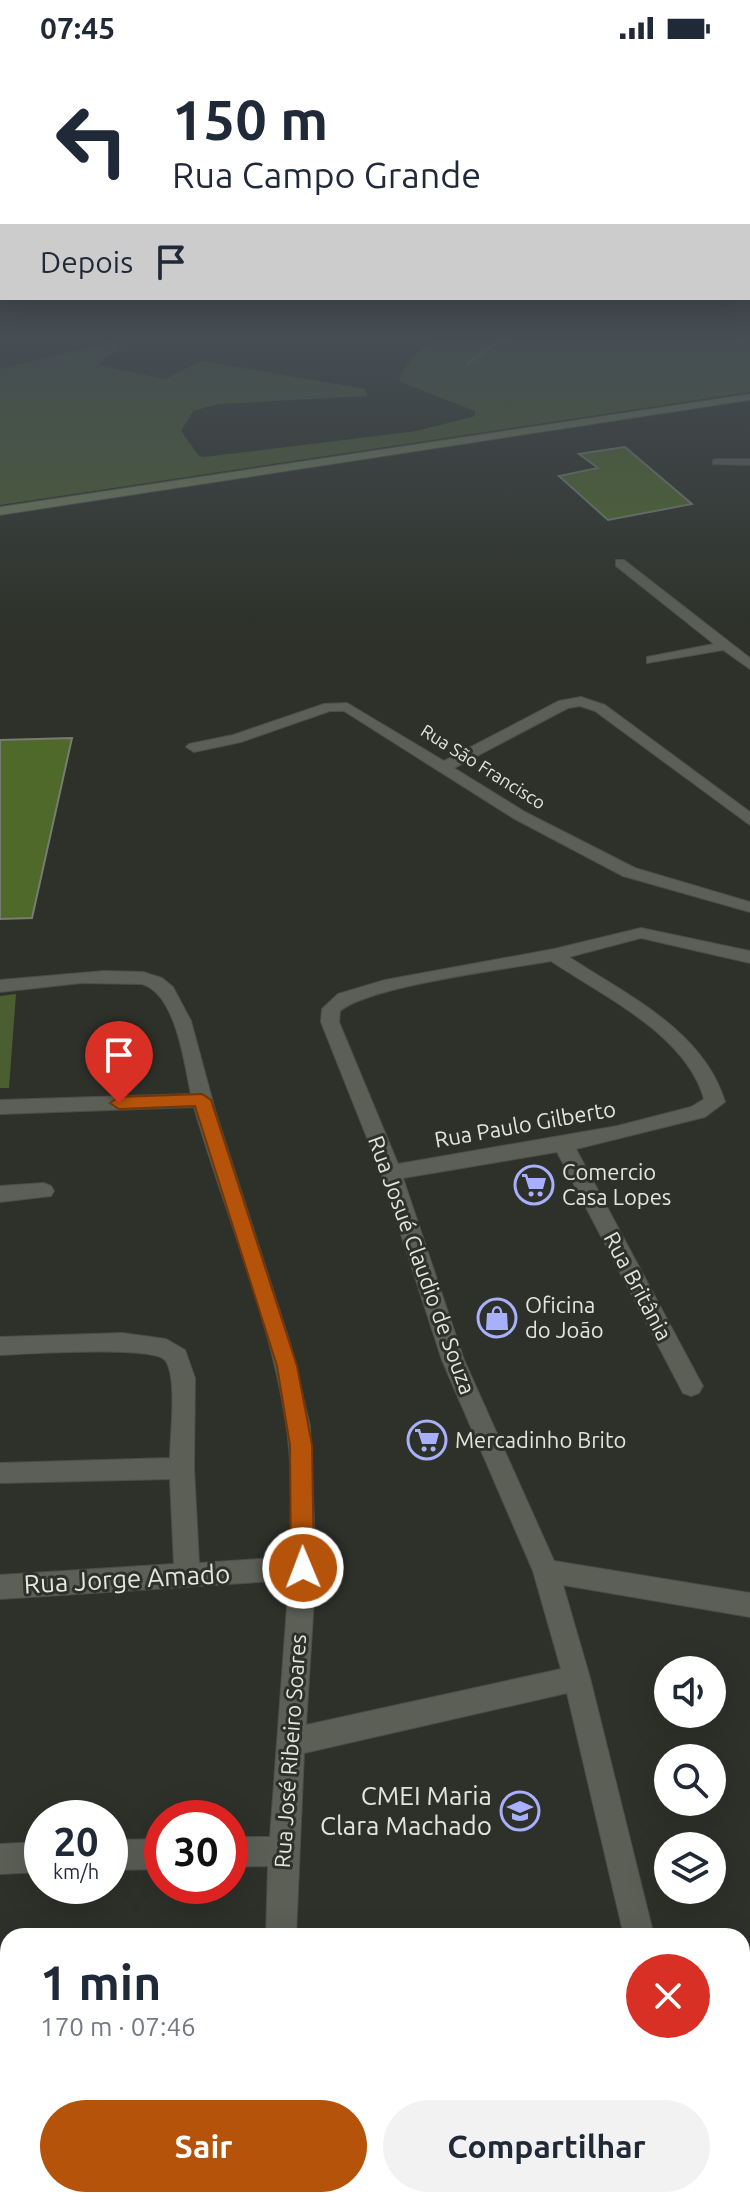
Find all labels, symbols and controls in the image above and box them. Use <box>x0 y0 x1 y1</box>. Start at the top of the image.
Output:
text: 07:45 <box>40 11 115 45</box>
icon: left <box>40 88 144 192</box>
text: 150 m <box>172 88 328 151</box>
text: Rua Campo Grande <box>172 154 481 195</box>
icon: arrive <box>149 240 193 284</box>
text: Depois <box>40 245 133 279</box>
street label: Rua São Francisco <box>418 720 550 813</box>
pin <box>85 1021 153 1103</box>
icon: arrive <box>97 1033 141 1077</box>
street label: Rua Paulo Gilberto <box>432 1095 618 1152</box>
street label: Rua Josué Claudio de Souza <box>364 1132 481 1398</box>
place label: Comercio Casa Lopes <box>562 1159 671 1209</box>
supermarket icon: Comercio Casa Lopes <box>513 1164 555 1206</box>
street label: Rua Britânia <box>599 1227 678 1344</box>
place label: Oficina do João <box>525 1292 604 1342</box>
shop icon: Oficina do João <box>476 1297 518 1339</box>
supermarket icon: Mercadinho Brito <box>406 1419 448 1461</box>
place label: Mercadinho Brito <box>455 1427 626 1452</box>
position arrow <box>261 1526 345 1610</box>
street label: Rua Jorge Amado <box>23 1559 231 1598</box>
street label: Rua José Ribeiro Soares <box>269 1633 310 1869</box>
map controls <box>654 1656 726 1904</box>
button: sound <box>654 1656 726 1728</box>
button: search <box>654 1744 726 1816</box>
place label: CMEI Maria Clara Machado <box>320 1781 492 1840</box>
school or university icon: CMEI Maria Clara Machado <box>499 1790 541 1832</box>
speed limit sign: 30 <box>144 1800 248 1904</box>
text: 20 <box>53 1819 99 1864</box>
button: layers <box>654 1832 726 1904</box>
text: km/h <box>53 1860 99 1883</box>
button: close <box>626 1954 710 2038</box>
text: 1 min <box>40 1955 161 2009</box>
text: 170 m · 07:46 <box>40 2012 196 2041</box>
button: Sair <box>40 2100 367 2192</box>
button: Compartilhar <box>383 2100 710 2192</box>

